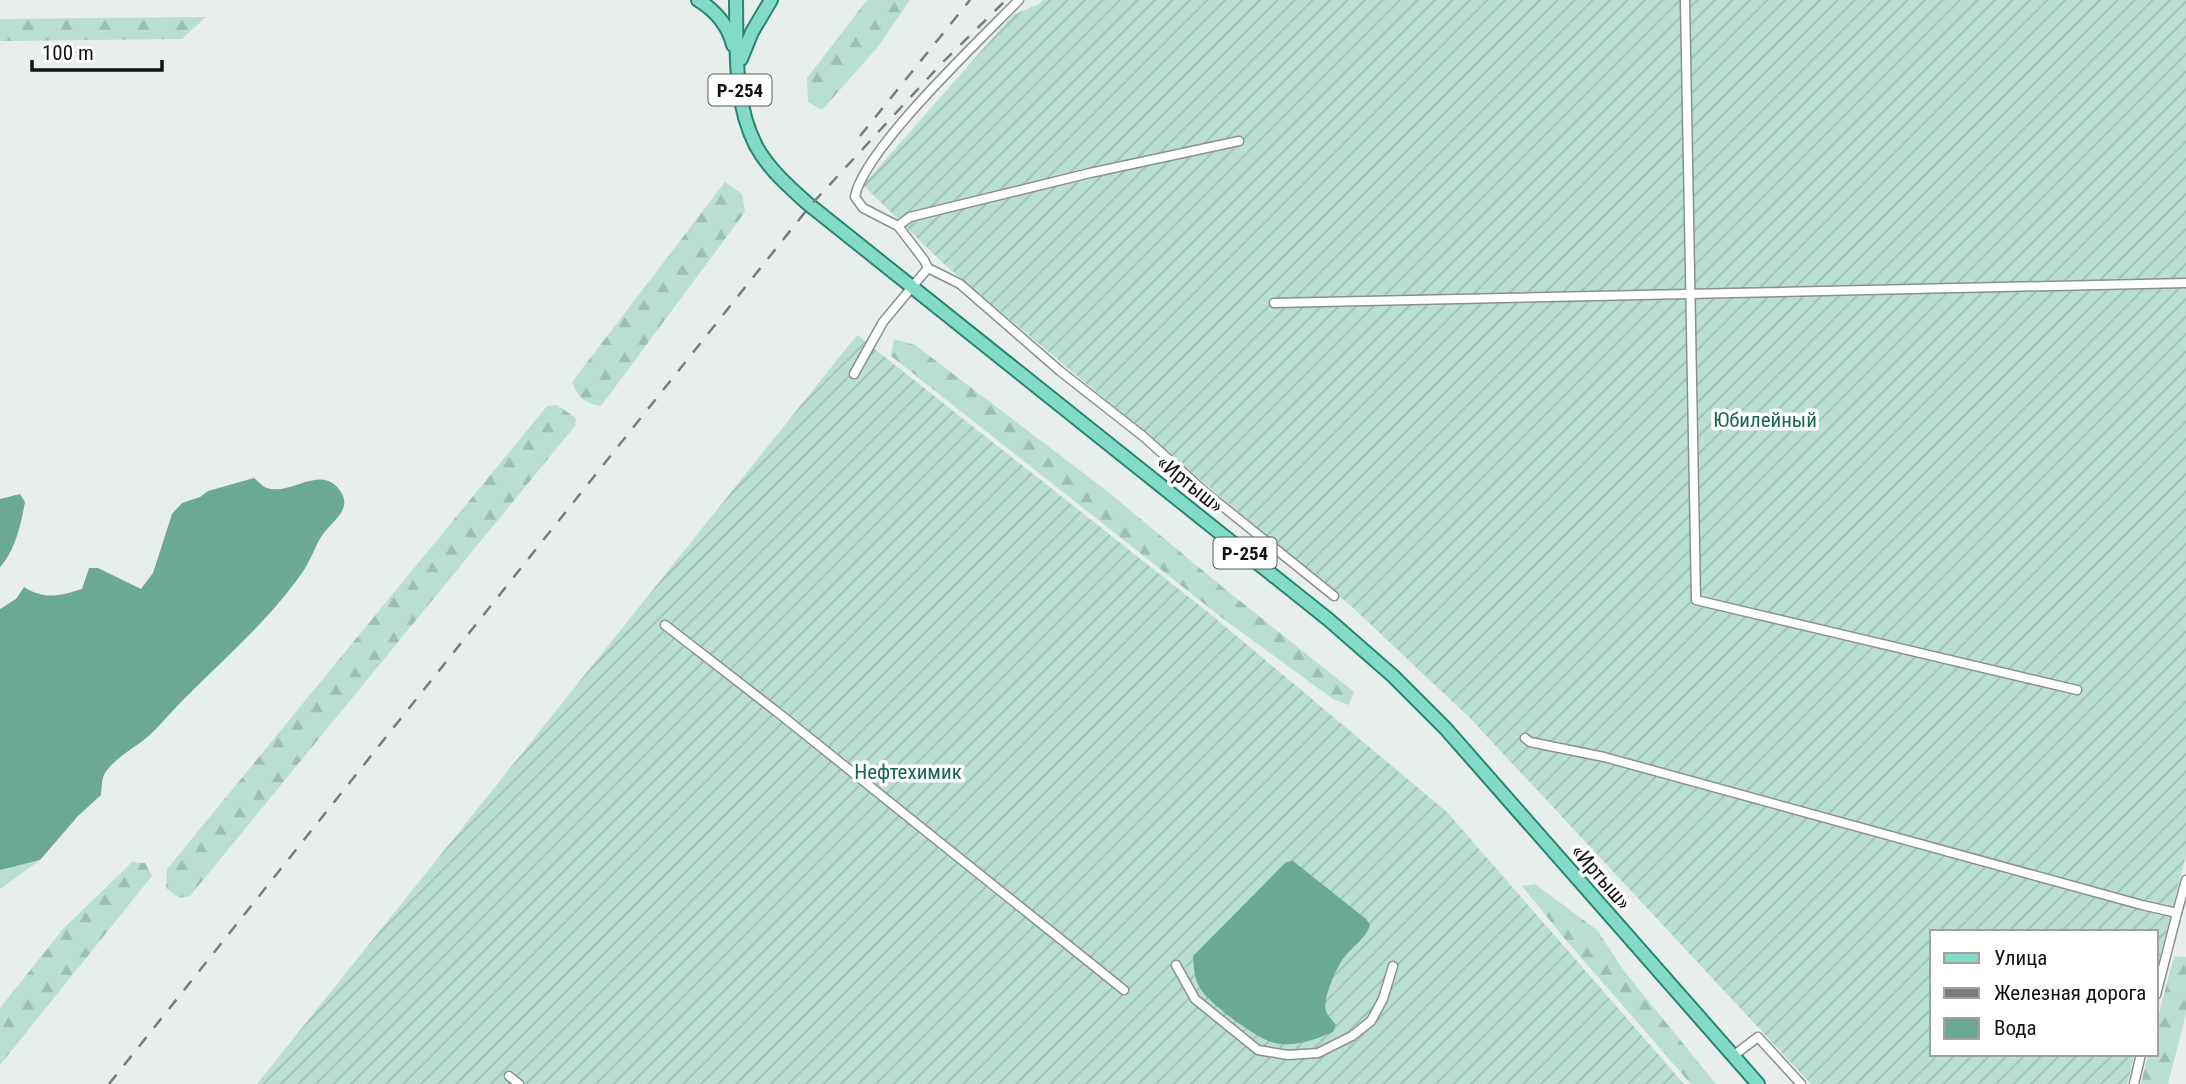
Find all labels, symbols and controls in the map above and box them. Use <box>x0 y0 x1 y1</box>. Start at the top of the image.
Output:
scale bar <box>32 28 161 72</box>
text: 100 m <box>42 41 94 65</box>
road number: Р-254 <box>708 74 772 106</box>
park label: Юбилейный <box>1713 408 1817 432</box>
street label: «Иртыш» <box>1152 450 1228 518</box>
road number: Р-254 <box>1214 538 1276 568</box>
park label: Нефтехимик <box>854 760 962 784</box>
street label: «Иртыш» <box>1566 840 1636 915</box>
legend <box>1930 930 2158 1056</box>
text: Улица <box>1994 946 2047 970</box>
text: Железная дорога <box>1994 981 2146 1005</box>
text: Вода <box>1994 1016 2037 1040</box>

